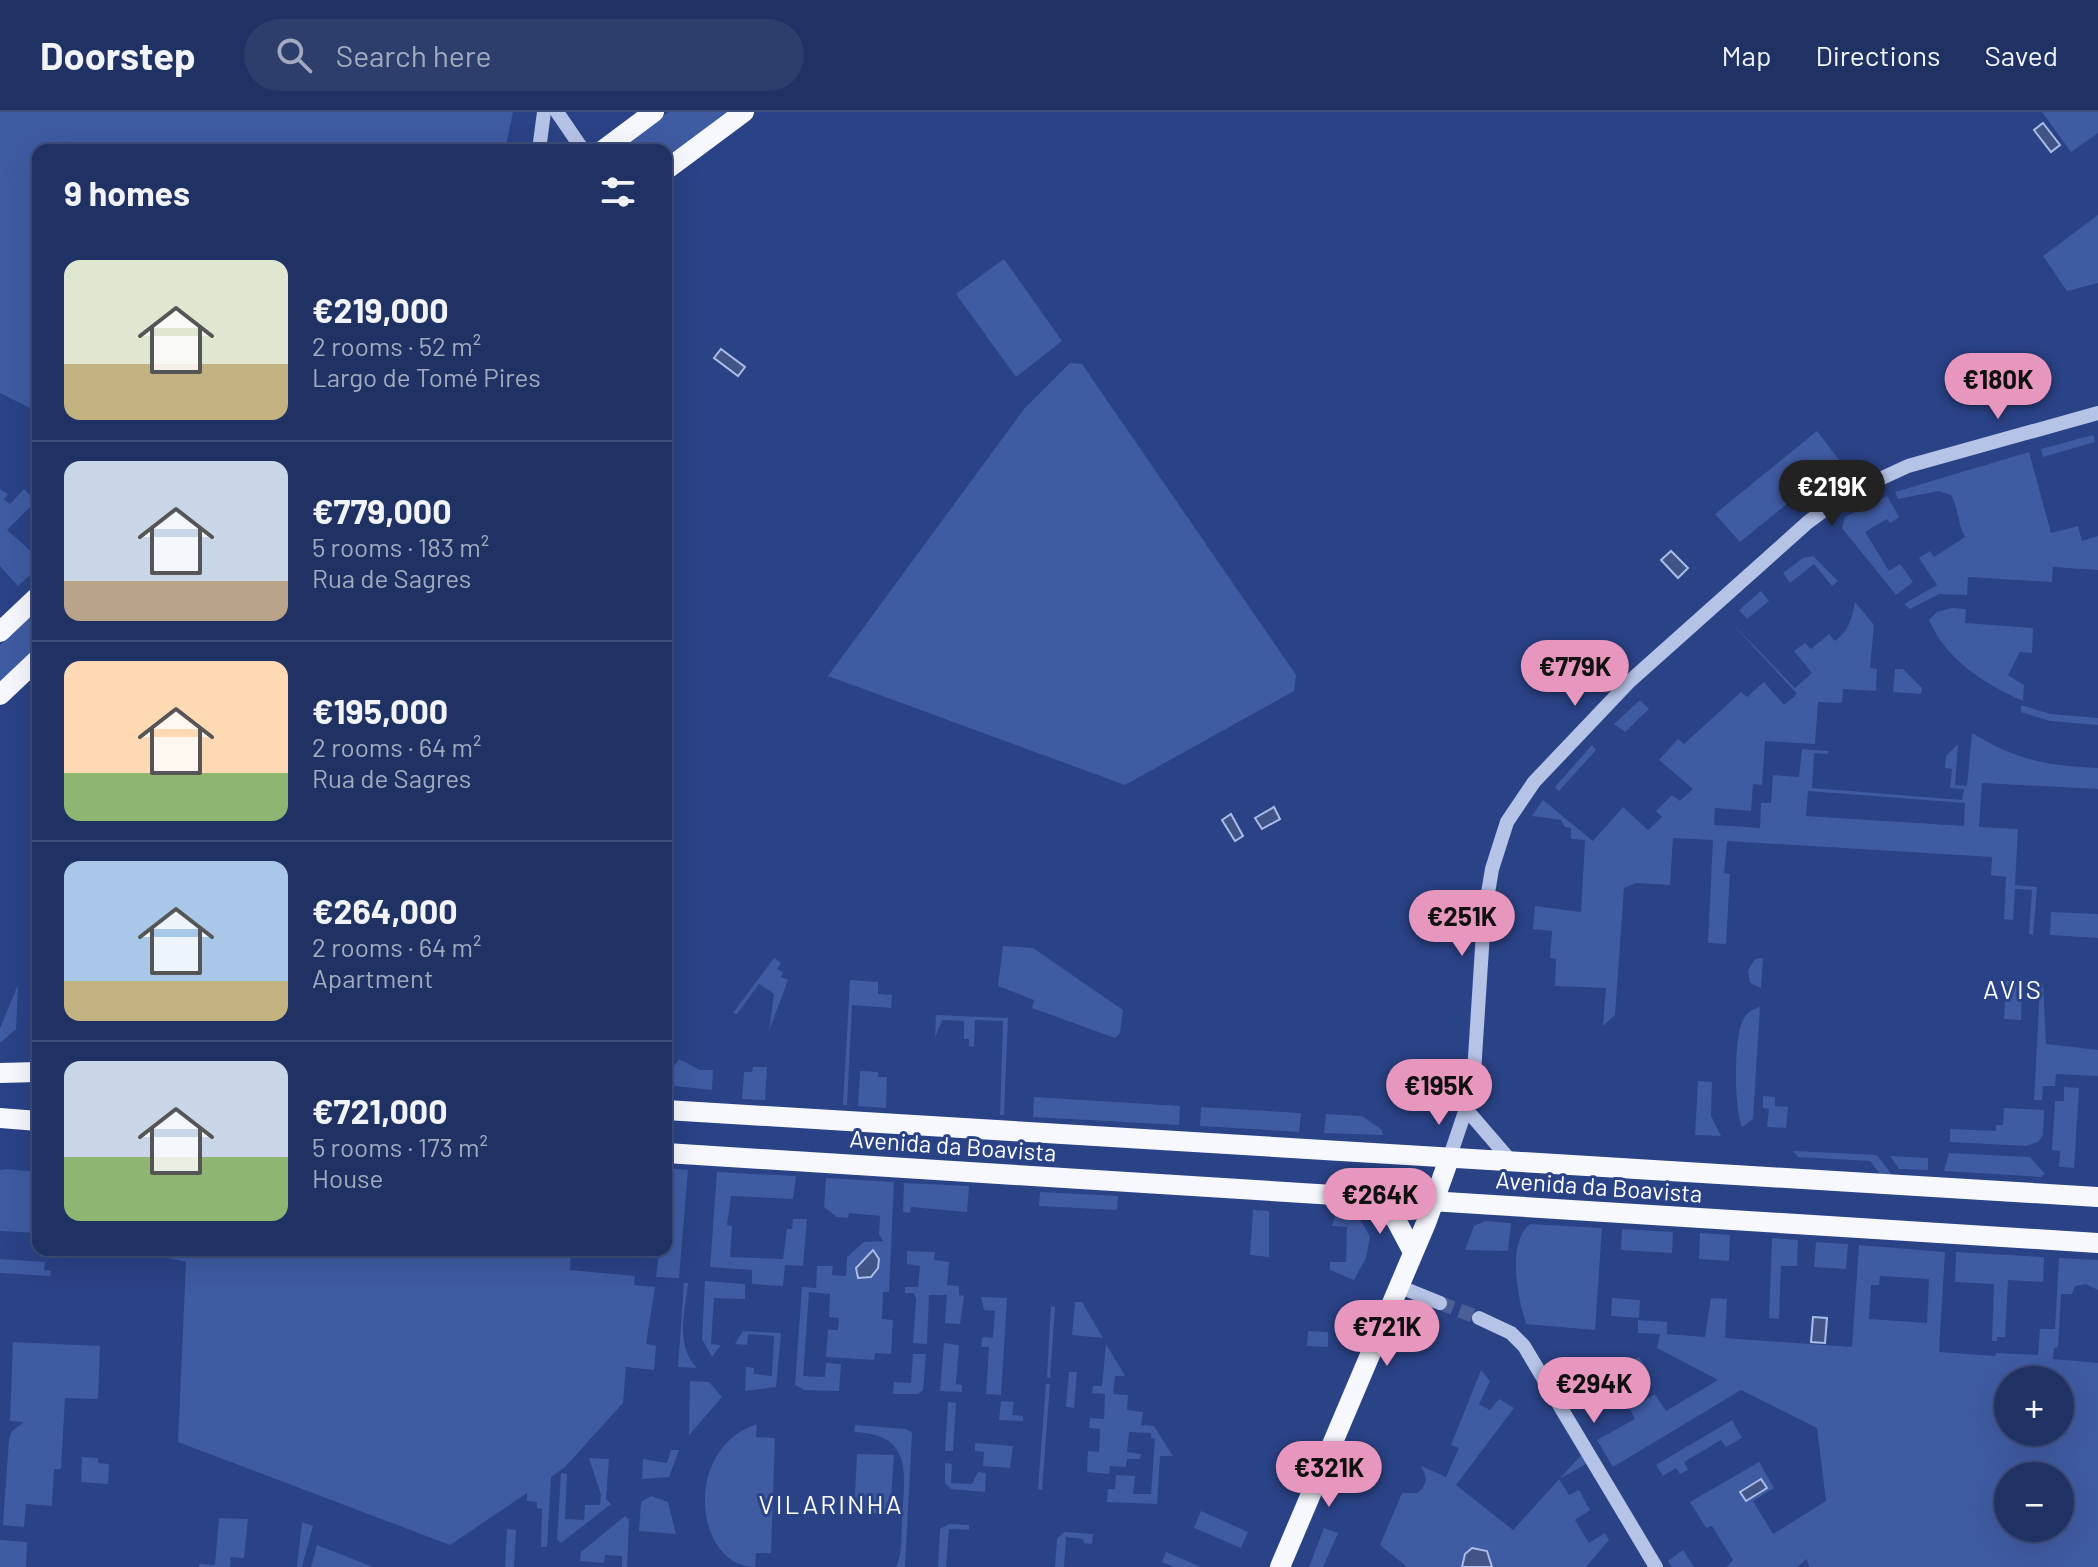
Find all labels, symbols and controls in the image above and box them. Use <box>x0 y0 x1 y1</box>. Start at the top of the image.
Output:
search box <box>244 19 804 91</box>
text: Doorstep <box>40 32 196 78</box>
icon: search <box>272 33 316 77</box>
text: Search here <box>336 37 492 73</box>
text: Map <box>1722 38 1771 72</box>
text: Directions <box>1815 38 1941 72</box>
text: Saved <box>1985 38 2058 72</box>
icon: filters <box>596 170 640 214</box>
text: 9 homes <box>64 172 190 213</box>
text: €219,000 <box>312 289 449 330</box>
icon: home <box>128 292 224 388</box>
text: 2 rooms · 52 m² <box>312 330 481 361</box>
pin: €180K <box>1942 353 2054 421</box>
text: Largo de Tomé Pires <box>312 361 541 392</box>
text: €180K <box>1963 363 2033 394</box>
pin: €219K <box>1776 460 1888 528</box>
text: €219K <box>1797 470 1867 501</box>
text: €779,000 <box>312 490 452 531</box>
icon: home <box>128 493 224 589</box>
text: 5 rooms · 183 m² <box>312 531 489 562</box>
text: Rua de Sagres <box>312 562 471 593</box>
pin: €779K <box>1519 640 1631 708</box>
text: €779K <box>1539 650 1611 681</box>
text: €195,000 <box>312 690 448 731</box>
icon: home <box>128 693 224 789</box>
text: 2 rooms · 64 m² <box>312 731 482 762</box>
text: Rua de Sagres <box>312 762 471 793</box>
text: €264,000 <box>312 890 458 931</box>
pin: €251K <box>1406 890 1518 958</box>
icon: home <box>128 893 224 989</box>
text: €251K <box>1427 900 1497 931</box>
text: 2 rooms · 64 m² <box>312 931 482 962</box>
text: Apartment <box>312 962 433 993</box>
district label: AVIS <box>1983 973 2043 1004</box>
pin: €195K <box>1383 1059 1495 1127</box>
text: €195K <box>1404 1069 1474 1100</box>
text: €721,000 <box>312 1090 448 1131</box>
icon: home <box>128 1093 224 1189</box>
street label: Avenida da Boavista <box>849 1123 1057 1167</box>
text: 5 rooms · 173 m² <box>312 1131 488 1162</box>
text: House <box>312 1162 383 1193</box>
street label: Avenida da Boavista <box>1495 1164 1703 1208</box>
pin: €264K <box>1324 1168 1436 1236</box>
text: €264K <box>1341 1178 1419 1209</box>
pin: €721K <box>1331 1300 1443 1368</box>
text: €721K <box>1352 1310 1422 1341</box>
pin: €294K <box>1538 1357 1650 1425</box>
map controls <box>1994 1366 2074 1542</box>
button: + <box>1994 1366 2074 1446</box>
text: €294K <box>1556 1367 1632 1398</box>
pin: €321K <box>1273 1441 1385 1509</box>
text: €321K <box>1294 1451 1364 1482</box>
button: − <box>1994 1462 2074 1542</box>
district label: VILARINHA <box>759 1488 903 1519</box>

